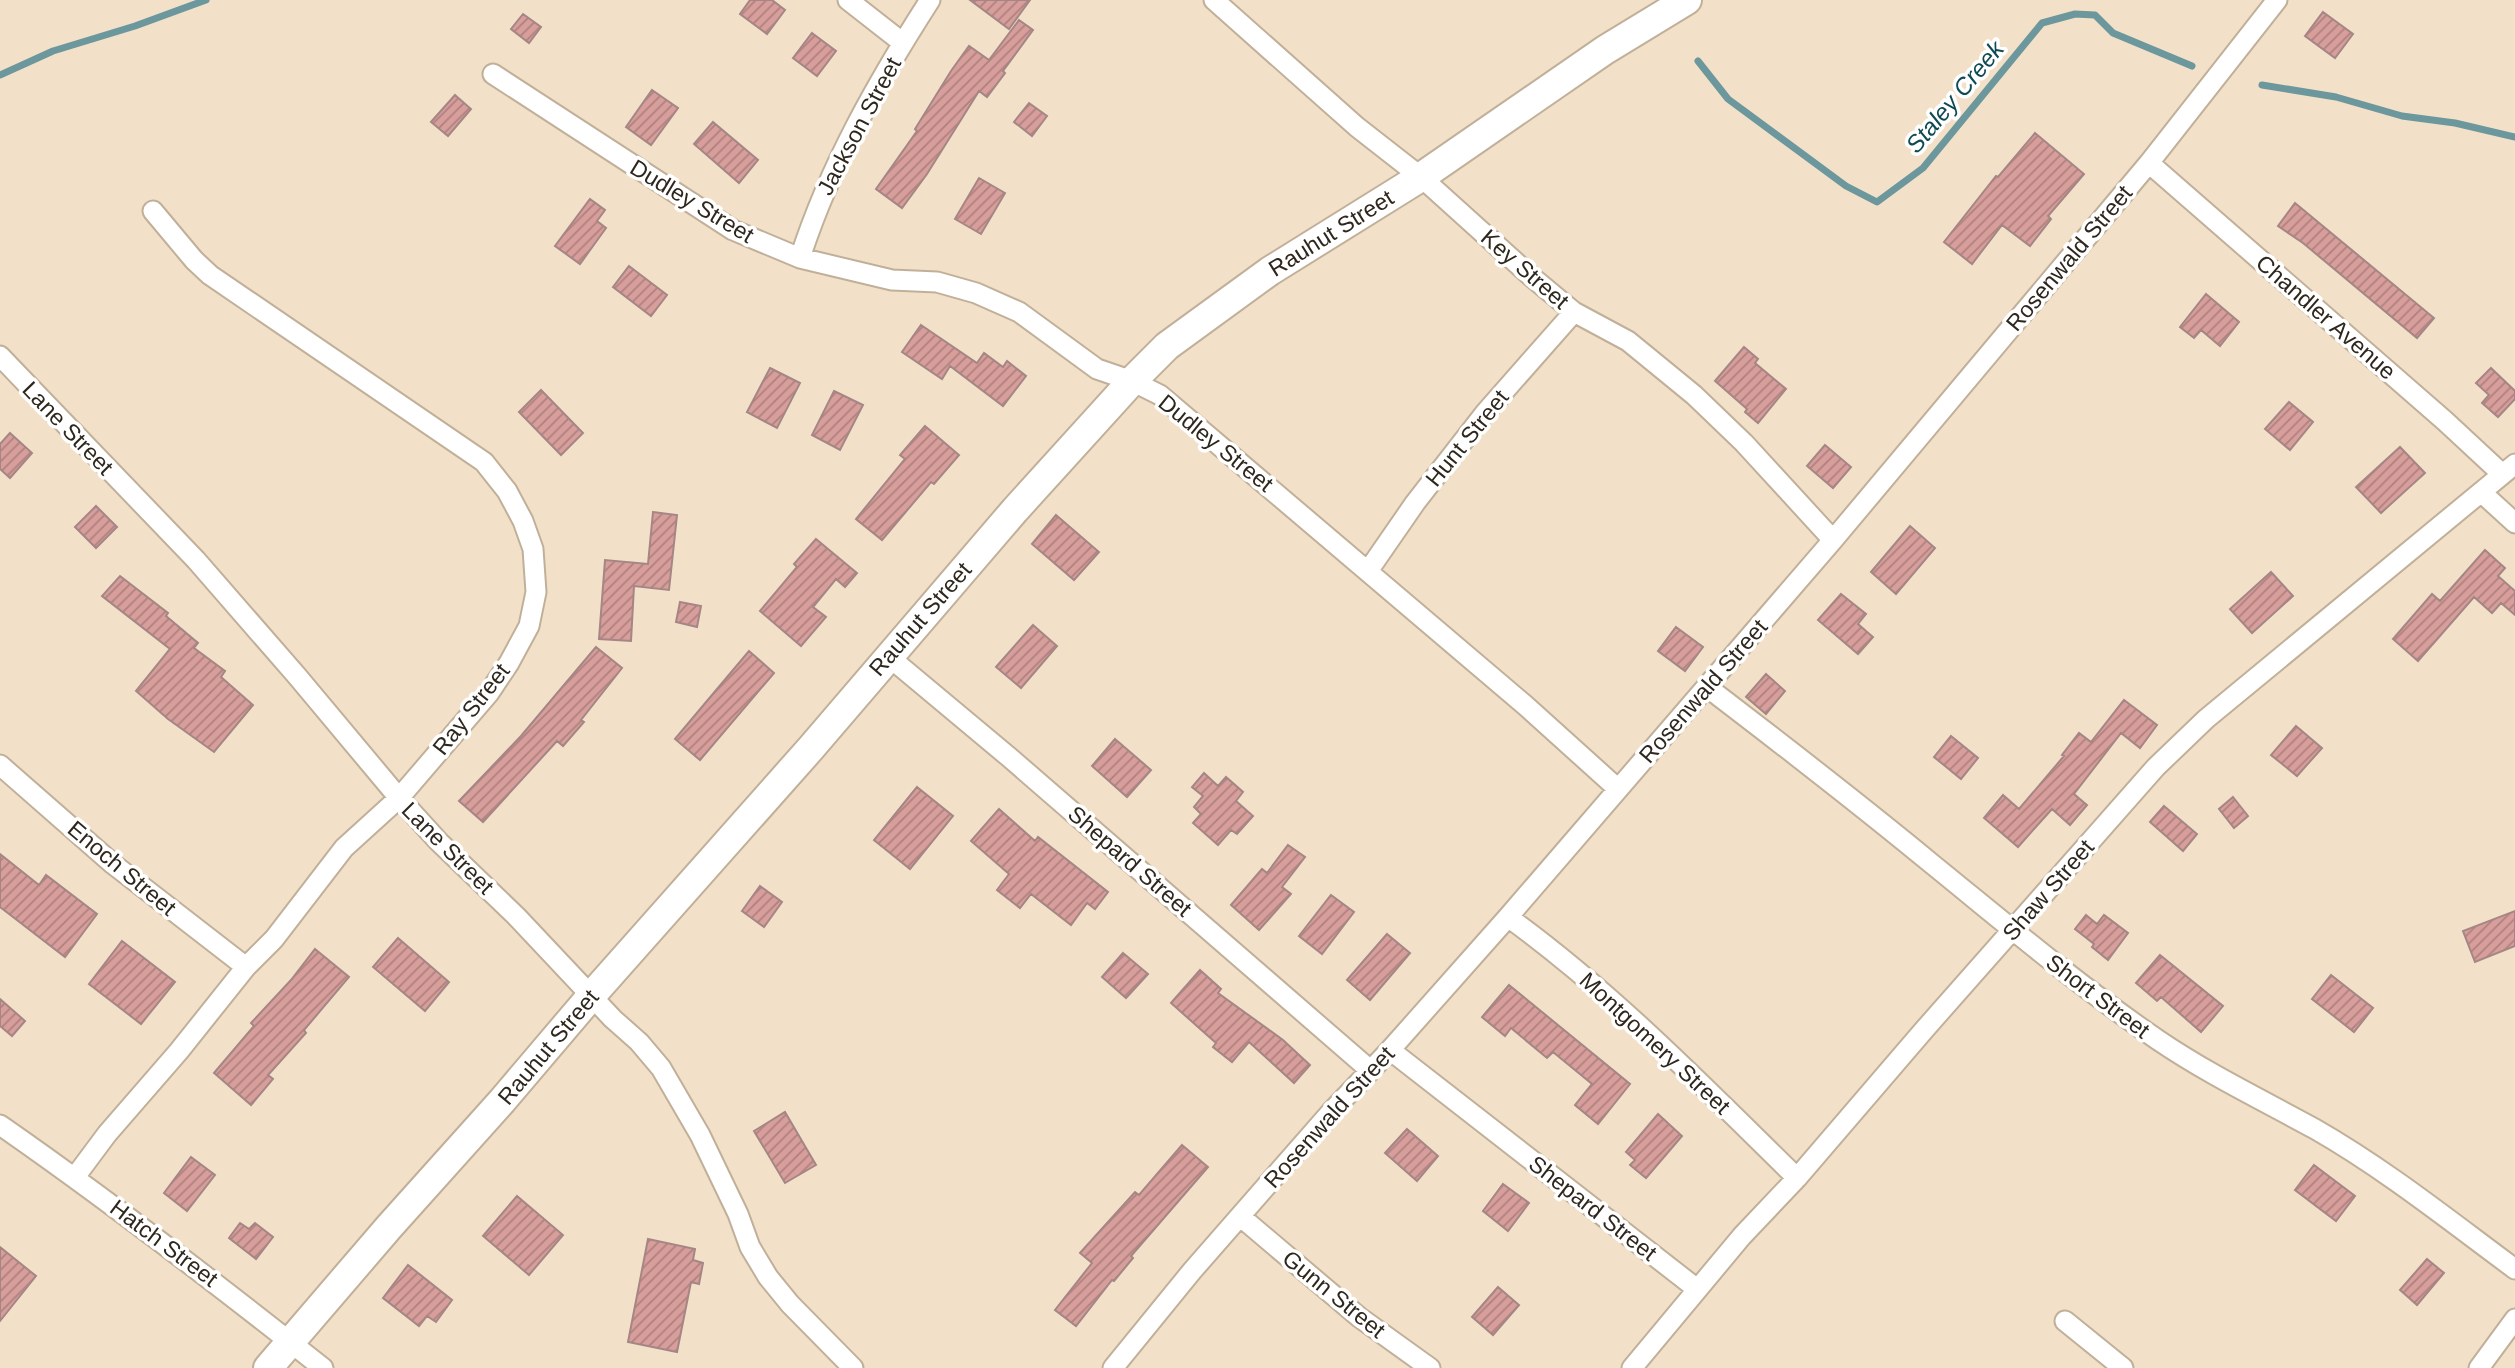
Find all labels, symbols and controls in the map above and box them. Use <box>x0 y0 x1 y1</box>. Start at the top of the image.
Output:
water label: Staley Creek <box>1900 34 2010 158</box>
street label: Jackson Street <box>812 52 906 199</box>
street label: Dudley Street <box>626 154 759 248</box>
street label: Rosenwald Street <box>2001 180 2138 336</box>
street label: Rauhut Street <box>1264 184 1399 282</box>
street label: Key Street <box>1476 224 1575 314</box>
street label: Chandler Avenue <box>2251 249 2401 385</box>
street label: Lane Street <box>17 376 119 480</box>
street label: Hunt Street <box>1420 384 1514 491</box>
street label: Dudley Street <box>1154 389 1279 497</box>
street label: Rauhut Street <box>864 556 977 681</box>
street label: Rosenwald Street <box>1634 614 1773 768</box>
street label: Ray Street <box>427 658 515 760</box>
street label: Lane Street <box>397 797 500 900</box>
street label: Shepard Street <box>1063 800 1197 922</box>
street label: Enoch Street <box>63 815 182 921</box>
street label: Shaw Street <box>1997 834 2099 946</box>
street label: Short Street <box>2041 949 2155 1044</box>
street label: Montgomery Street <box>1575 967 1736 1120</box>
street label: Rauhut Street <box>492 984 604 1110</box>
street label: Rosenwald Street <box>1259 1040 1400 1193</box>
street label: Shepard Street <box>1524 1150 1662 1266</box>
street label: Hatch Street <box>105 1194 223 1292</box>
street label: Gunn Street <box>1278 1245 1391 1344</box>

